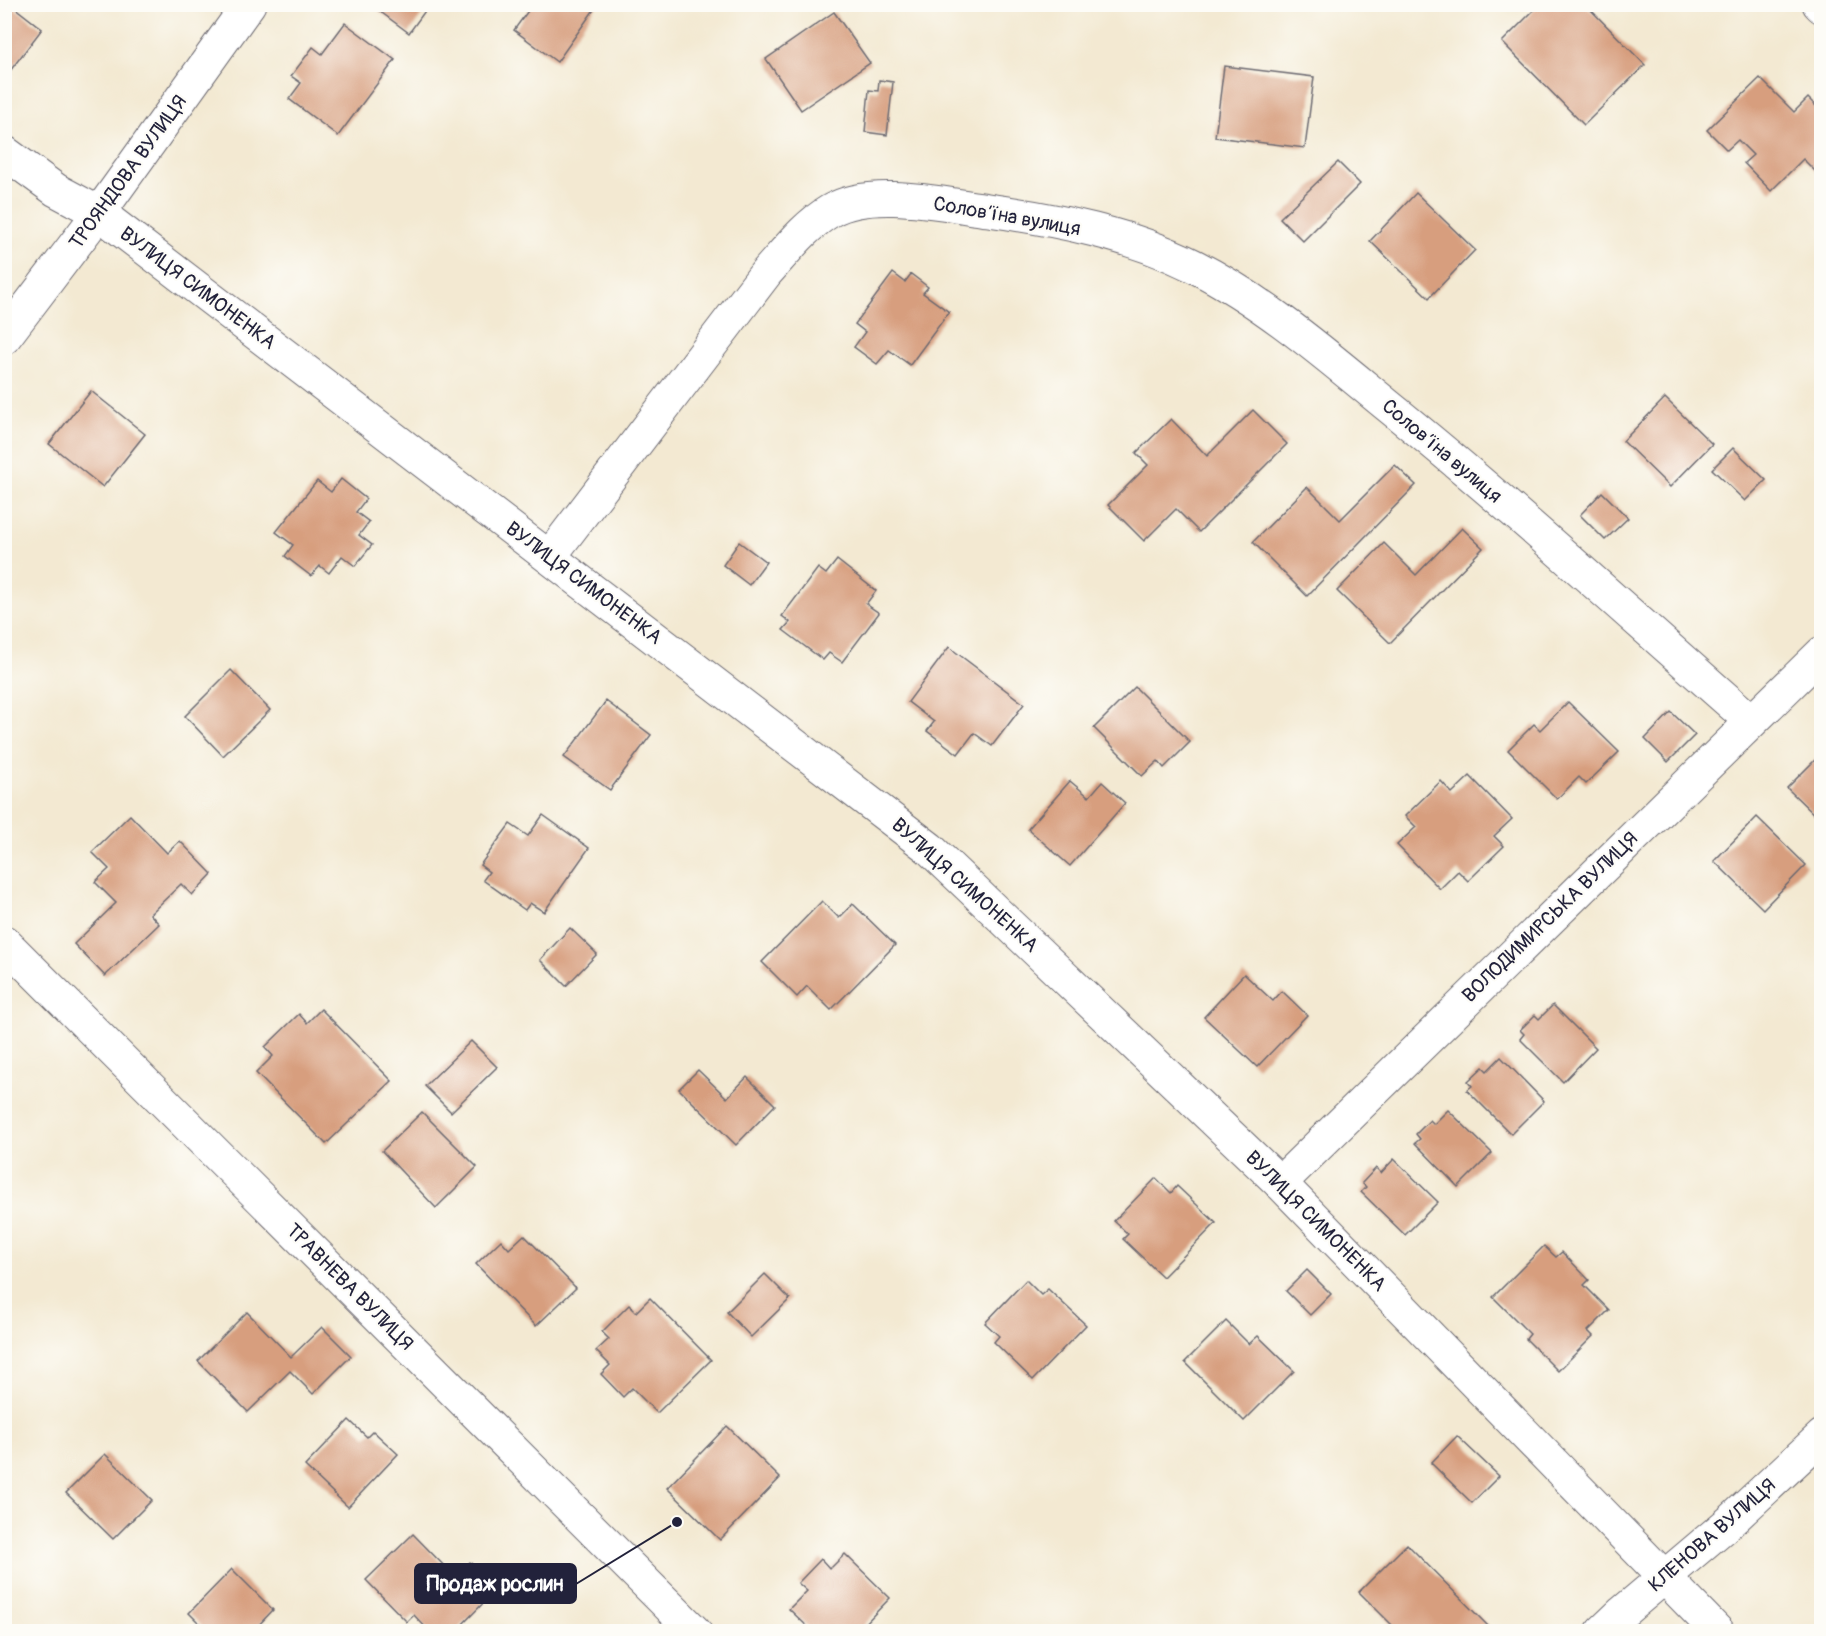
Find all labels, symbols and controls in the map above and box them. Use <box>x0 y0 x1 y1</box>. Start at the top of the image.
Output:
street label: ТРОЯНДОВА ВУЛИЦЯ <box>64 90 192 254</box>
street label: Соловʼїна вулиця <box>931 191 1083 241</box>
street label: ВУЛИЦЯ СИМОНЕНКА <box>115 221 281 355</box>
street label: Соловʼїна вулиця <box>1377 394 1507 508</box>
street label: ВУЛИЦЯ СИМОНЕНКА <box>501 516 667 650</box>
street label: ВУЛИЦЯ СИМОНЕНКА <box>886 812 1044 958</box>
street label: ВОЛОДИМИРСЬКА ВУЛИЦЯ <box>1457 826 1643 1008</box>
street label: ВУЛИЦЯ СИМОНЕНКА <box>1240 1145 1392 1297</box>
street label: ТРАВНЕВА ВУЛИЦЯ <box>281 1218 419 1356</box>
street label: КЛЕНОВА ВУЛИЦЯ <box>1643 1473 1781 1597</box>
callout: Продаж рослин <box>415 1564 576 1603</box>
text: Продаж рослин <box>427 1571 563 1598</box>

